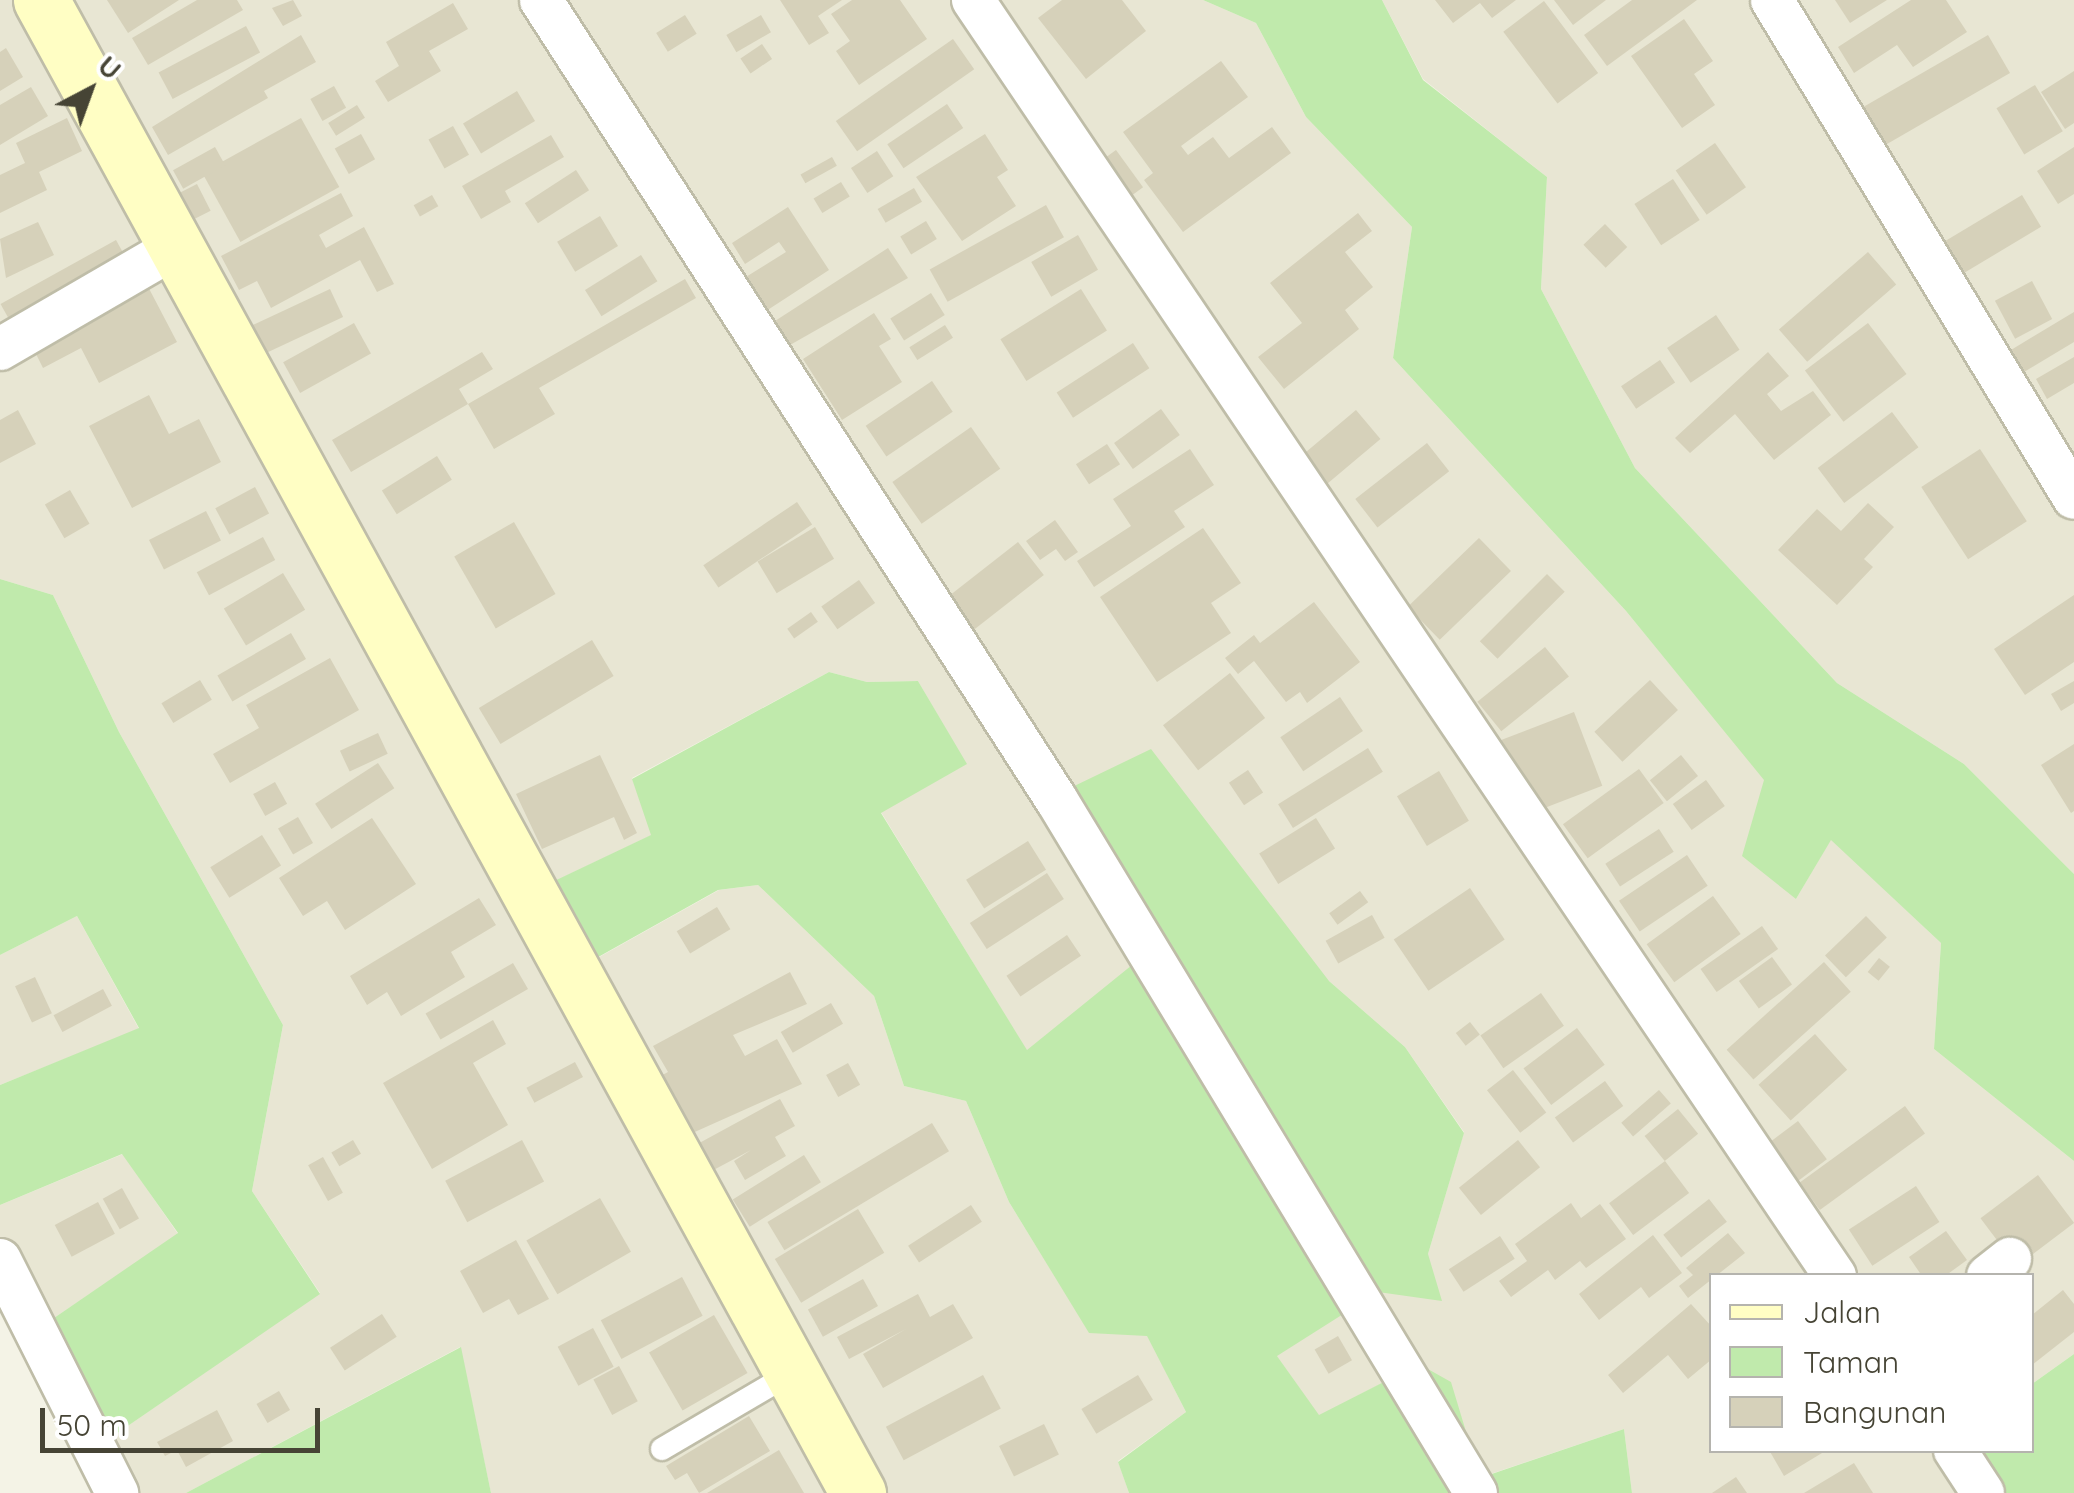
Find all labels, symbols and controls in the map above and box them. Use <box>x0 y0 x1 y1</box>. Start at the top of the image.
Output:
north arrow <box>40 40 140 140</box>
text: U <box>91 47 129 87</box>
legend <box>1709 1273 2034 1453</box>
text: Jalan <box>1803 1293 1881 1331</box>
text: Taman <box>1803 1343 1899 1381</box>
scale bar <box>45 1388 325 1450</box>
text: Bangunan <box>1803 1393 1946 1431</box>
text: 50 m <box>57 1406 127 1444</box>

